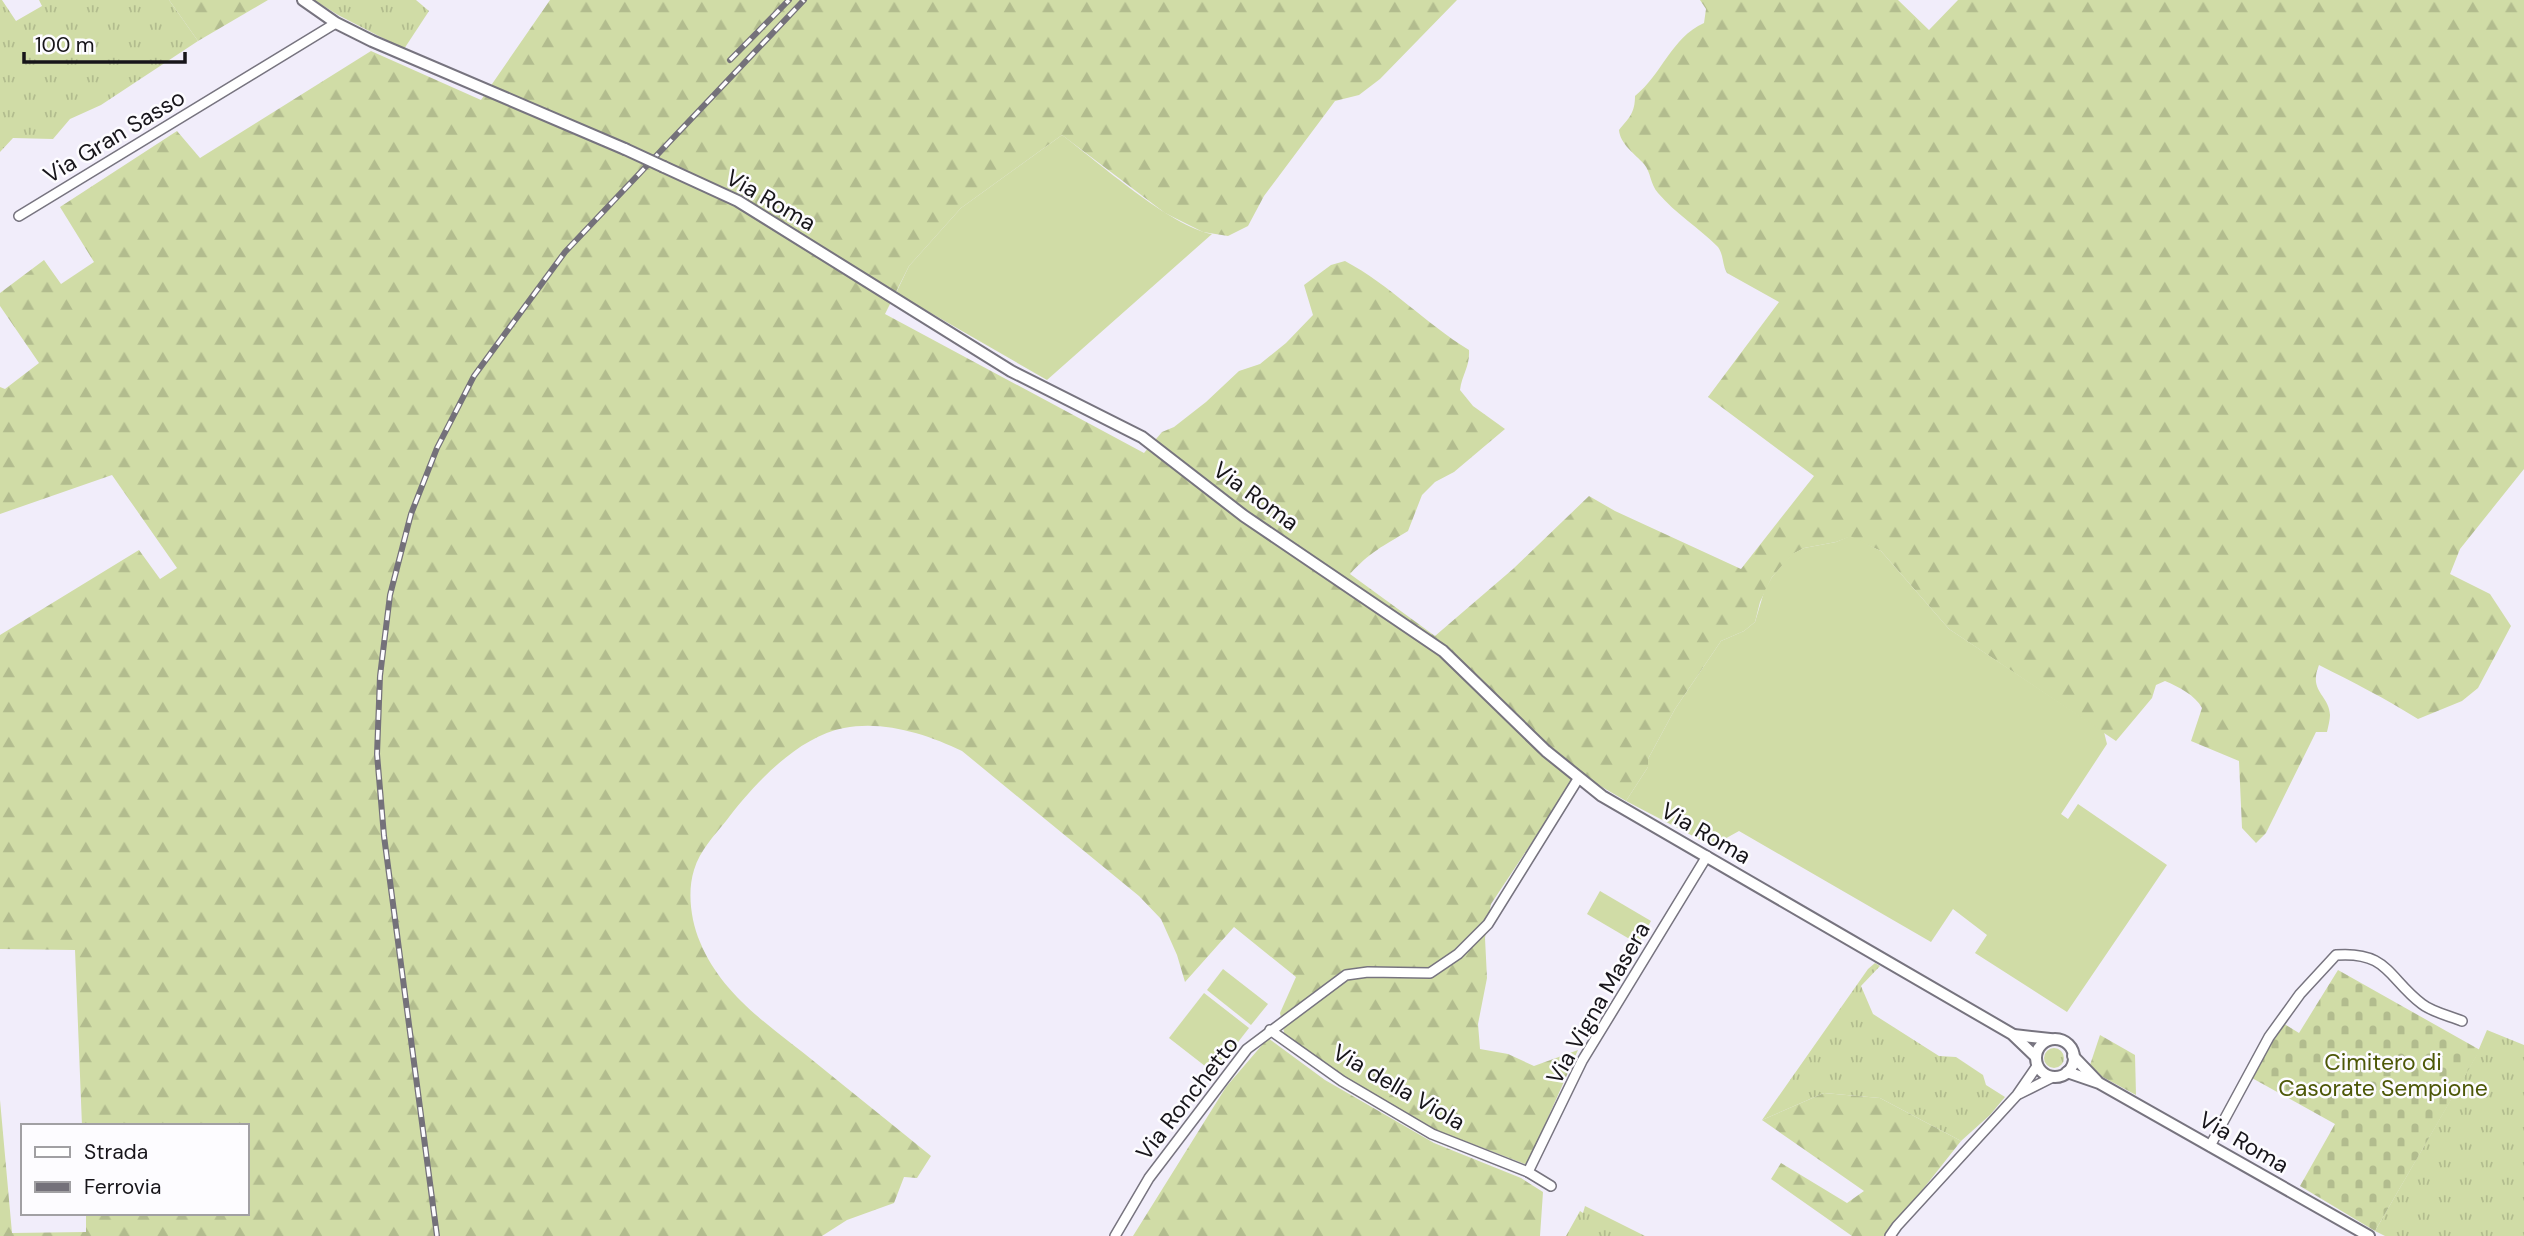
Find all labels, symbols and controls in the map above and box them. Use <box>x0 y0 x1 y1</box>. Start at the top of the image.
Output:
scale bar <box>24 21 186 65</box>
text: 100 m <box>35 31 95 59</box>
street label: Via Gran Sasso <box>38 82 190 190</box>
street label: Via Roma <box>721 162 821 238</box>
street label: Via Roma <box>1207 455 1305 537</box>
street label: Via Roma <box>1656 795 1756 871</box>
street label: Via Vigna Masera <box>1539 916 1657 1090</box>
street label: Via Ronchetto <box>1129 1030 1245 1166</box>
street label: Via della Viola <box>1327 1037 1471 1137</box>
park label: Cimitero di Casorate Sempione <box>2278 1047 2488 1103</box>
street label: Via Roma <box>2194 1104 2294 1180</box>
legend <box>21 1124 248 1215</box>
text: Strada <box>84 1138 148 1166</box>
text: Ferrovia <box>84 1173 161 1201</box>

